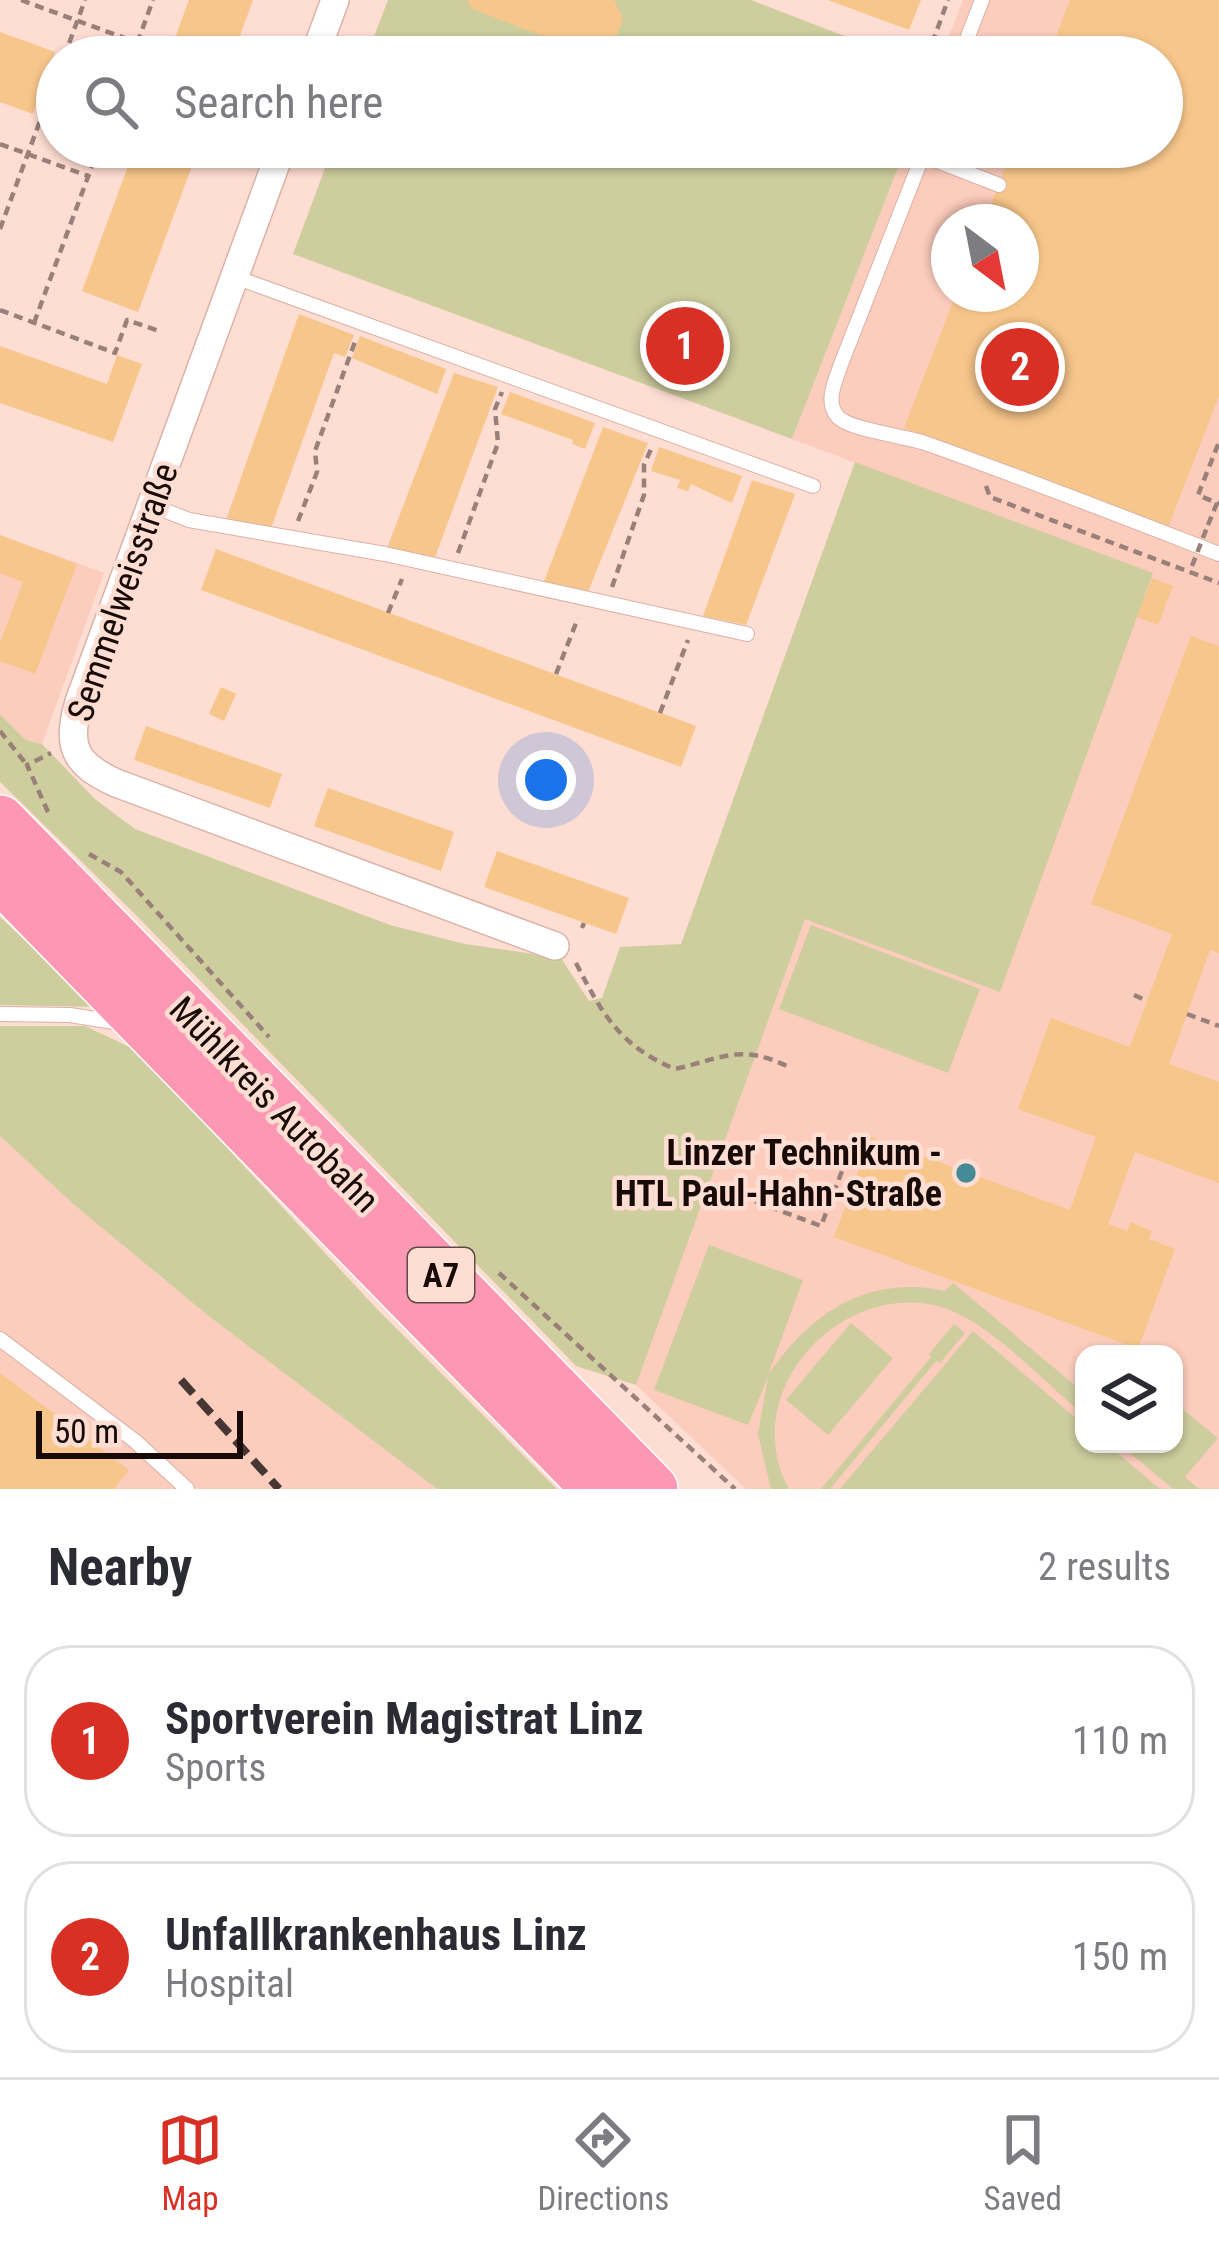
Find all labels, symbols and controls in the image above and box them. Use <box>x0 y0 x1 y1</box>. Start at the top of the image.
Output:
search box <box>36 36 1183 168</box>
icon: search <box>78 69 144 135</box>
text: Search here <box>174 76 383 129</box>
north arrow <box>931 204 1039 312</box>
pin: 1 <box>646 301 724 391</box>
pin: 2 <box>981 322 1059 412</box>
street label: Semmelweisstraße <box>59 458 187 727</box>
your location <box>516 750 576 810</box>
street label: Mühlkreis Autobahn <box>161 988 388 1221</box>
place label: Linzer Technikum - HTL Paul-Hahn-Straße <box>615 1132 942 1215</box>
marker: Linzer Technikum - HTL Paul-Hahn-Straße <box>953 1160 979 1186</box>
road number: A7 <box>408 1248 474 1302</box>
map controls <box>1075 1345 1183 1453</box>
button: layers <box>1075 1345 1183 1453</box>
scale bar <box>36 1405 243 1458</box>
text: 50 m <box>54 1412 119 1451</box>
text: Nearby <box>48 1538 192 1597</box>
text: 2 results <box>1038 1544 1171 1590</box>
text: Sportverein Magistrat Linz <box>165 1692 644 1745</box>
text: 1 <box>80 1718 100 1764</box>
text: 110 m <box>1072 1718 1168 1764</box>
text: Sports <box>165 1745 266 1791</box>
text: Unfallkrankenhaus Linz <box>165 1908 587 1961</box>
text: 2 <box>80 1934 100 1980</box>
text: 150 m <box>1072 1934 1168 1980</box>
text: Hospital <box>165 1961 294 2007</box>
tab: Map <box>157 2107 223 2218</box>
tab: Directions <box>537 2107 669 2218</box>
tab: Saved <box>983 2107 1062 2218</box>

